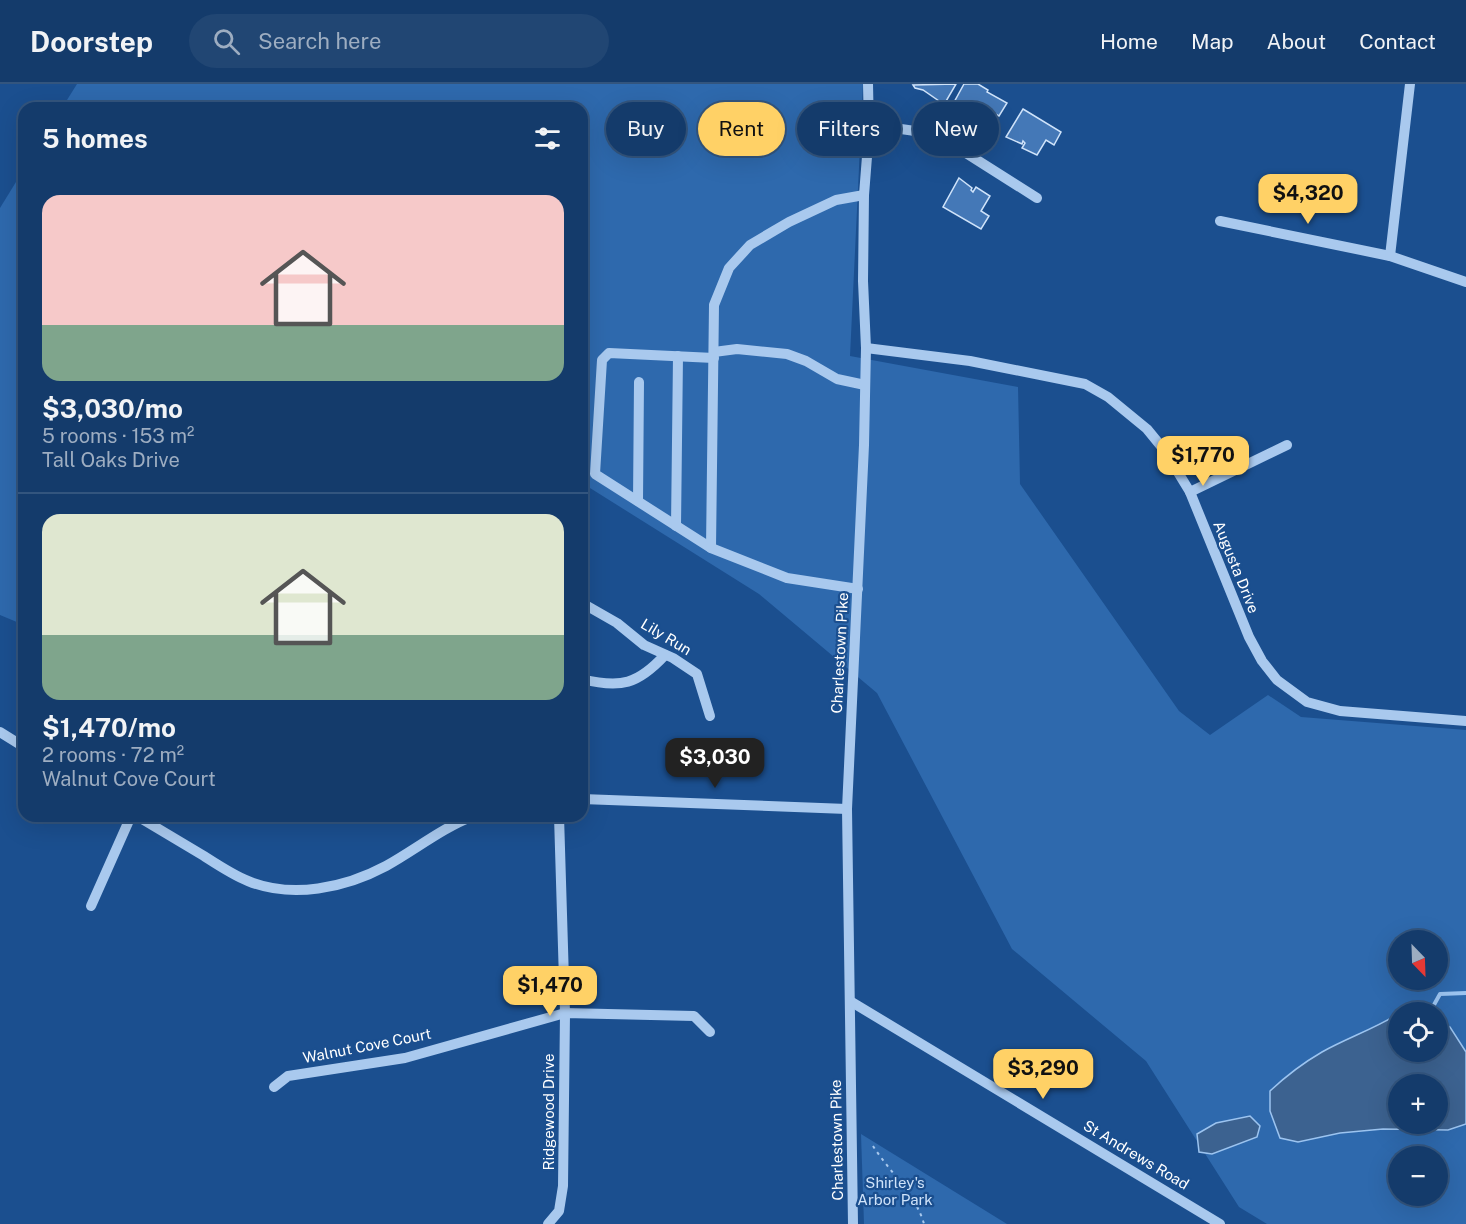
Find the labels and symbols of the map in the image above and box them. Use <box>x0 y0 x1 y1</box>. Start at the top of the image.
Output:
pin: $4,320 <box>1259 174 1357 225</box>
pin: $1,770 <box>1154 436 1252 487</box>
street label: Augusta Drive <box>1210 518 1263 615</box>
street label: Charlestown Pike <box>828 592 851 714</box>
street label: Lily Run <box>638 615 695 658</box>
pin: $3,030 <box>666 738 764 789</box>
north arrow <box>1388 930 1448 990</box>
pin: $1,470 <box>501 966 599 1017</box>
street label: Walnut Cove Court <box>301 1025 433 1066</box>
pin: $3,290 <box>994 1049 1092 1100</box>
street label: Ridgewood Drive <box>540 1053 557 1171</box>
street label: Charlestown Pike <box>827 1079 846 1201</box>
street label: St Andrews Road <box>1080 1116 1192 1193</box>
park label: Shirley's Arbor Park <box>857 1174 933 1208</box>

